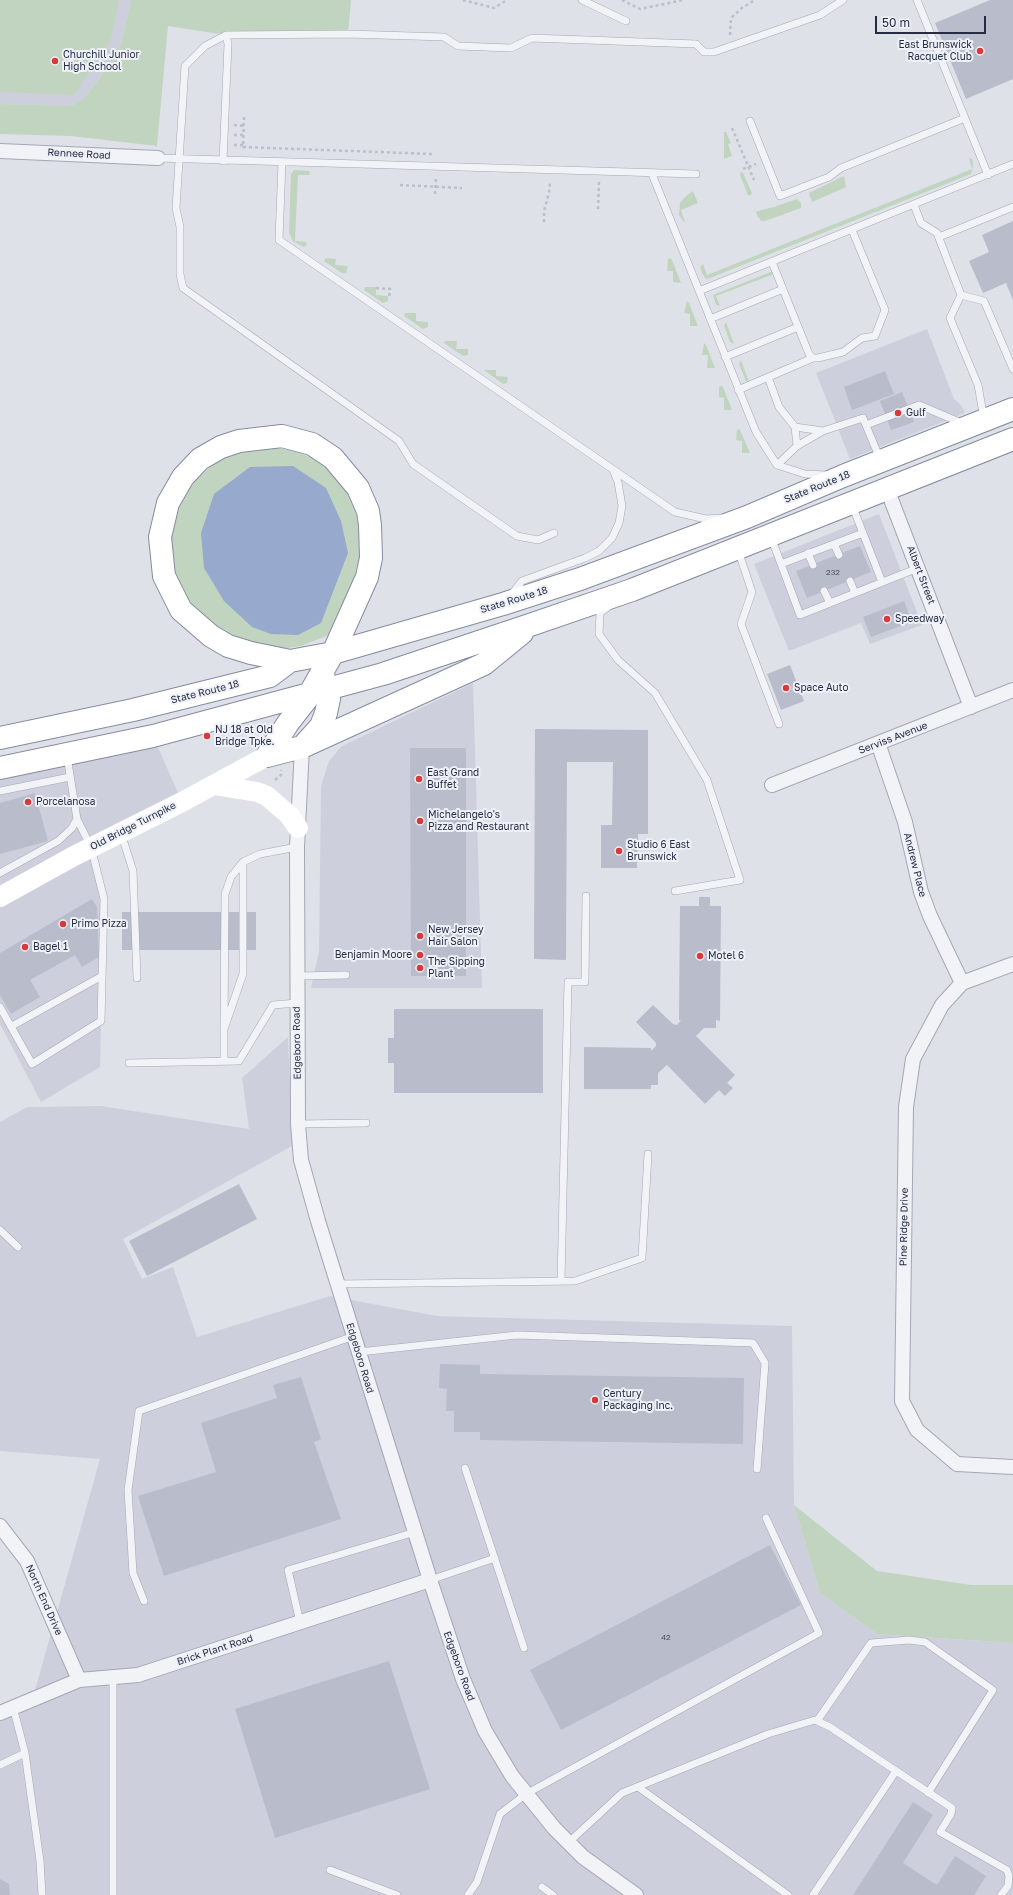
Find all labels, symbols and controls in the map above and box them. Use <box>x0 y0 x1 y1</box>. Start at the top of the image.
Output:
scale bar <box>877 8 988 34</box>
text: 50 m <box>882 15 910 30</box>
place label: East Brunswick Racquet Club <box>899 39 972 62</box>
marker: East Brunswick Racquet Club <box>975 46 985 56</box>
place label: Churchill Junior High School <box>63 49 139 72</box>
marker: Churchill Junior High School <box>50 56 60 66</box>
street label: Rennee Road <box>47 146 111 162</box>
place label: Gulf <box>906 407 926 419</box>
marker: Gulf <box>893 408 903 418</box>
street label: State Route 18 <box>782 468 852 506</box>
street label: Albert Street <box>904 544 938 606</box>
house number: 232 <box>826 567 840 577</box>
street label: State Route 18 <box>479 584 549 616</box>
place label: Speedway <box>895 613 944 625</box>
marker: Speedway <box>882 614 892 624</box>
street label: State Route 18 <box>170 678 240 706</box>
place label: Space Auto <box>794 682 848 694</box>
marker: Space Auto <box>781 683 791 693</box>
street label: Serviss Avenue <box>857 719 929 757</box>
place label: NJ 18 at Old Bridge Tpke. <box>215 724 274 748</box>
marker: NJ 18 at Old Bridge Tpke. <box>202 731 212 741</box>
place label: East Grand Buffet <box>427 767 479 790</box>
marker: East Grand Buffet <box>414 774 424 784</box>
place label: Porcelanosa <box>36 796 95 808</box>
marker: Porcelanosa <box>23 797 33 807</box>
street label: Old Bridge Turnpike <box>88 799 178 853</box>
place label: Michelangelo's Pizza and Restaurant <box>428 809 529 832</box>
marker: Michelangelo's Pizza and Restaurant <box>415 816 425 826</box>
street label: Andrew Place <box>901 832 929 898</box>
place label: Studio 6 East Brunswick <box>627 839 690 862</box>
marker: Studio 6 East Brunswick <box>614 846 624 856</box>
place label: Primo Pizza <box>71 918 127 930</box>
marker: Primo Pizza <box>58 919 68 929</box>
place label: New Jersey Hair Salon <box>428 924 484 948</box>
marker: New Jersey Hair Salon <box>415 931 425 941</box>
place label: Bagel 1 <box>33 941 68 953</box>
marker: Bagel 1 <box>20 942 30 952</box>
place label: Benjamin Moore <box>335 949 412 961</box>
marker: Benjamin Moore <box>415 950 425 960</box>
place label: Motel 6 <box>708 950 744 962</box>
marker: Motel 6 <box>695 951 705 961</box>
place label: The Sipping Plant <box>428 956 485 980</box>
marker: The Sipping Plant <box>415 963 425 973</box>
street label: Edgeboro Road <box>290 1006 304 1080</box>
street label: Pine Ridge Drive <box>897 1188 911 1266</box>
street label: Edgeboro Road <box>344 1321 376 1395</box>
place label: Century Packaging Inc. <box>603 1388 673 1412</box>
marker: Century Packaging Inc. <box>590 1395 600 1405</box>
street label: North End Drive <box>23 1563 65 1637</box>
street label: Edgeboro Road <box>441 1630 477 1702</box>
street label: Brick Plant Road <box>175 1632 255 1668</box>
house number: 42 <box>661 1632 671 1642</box>

